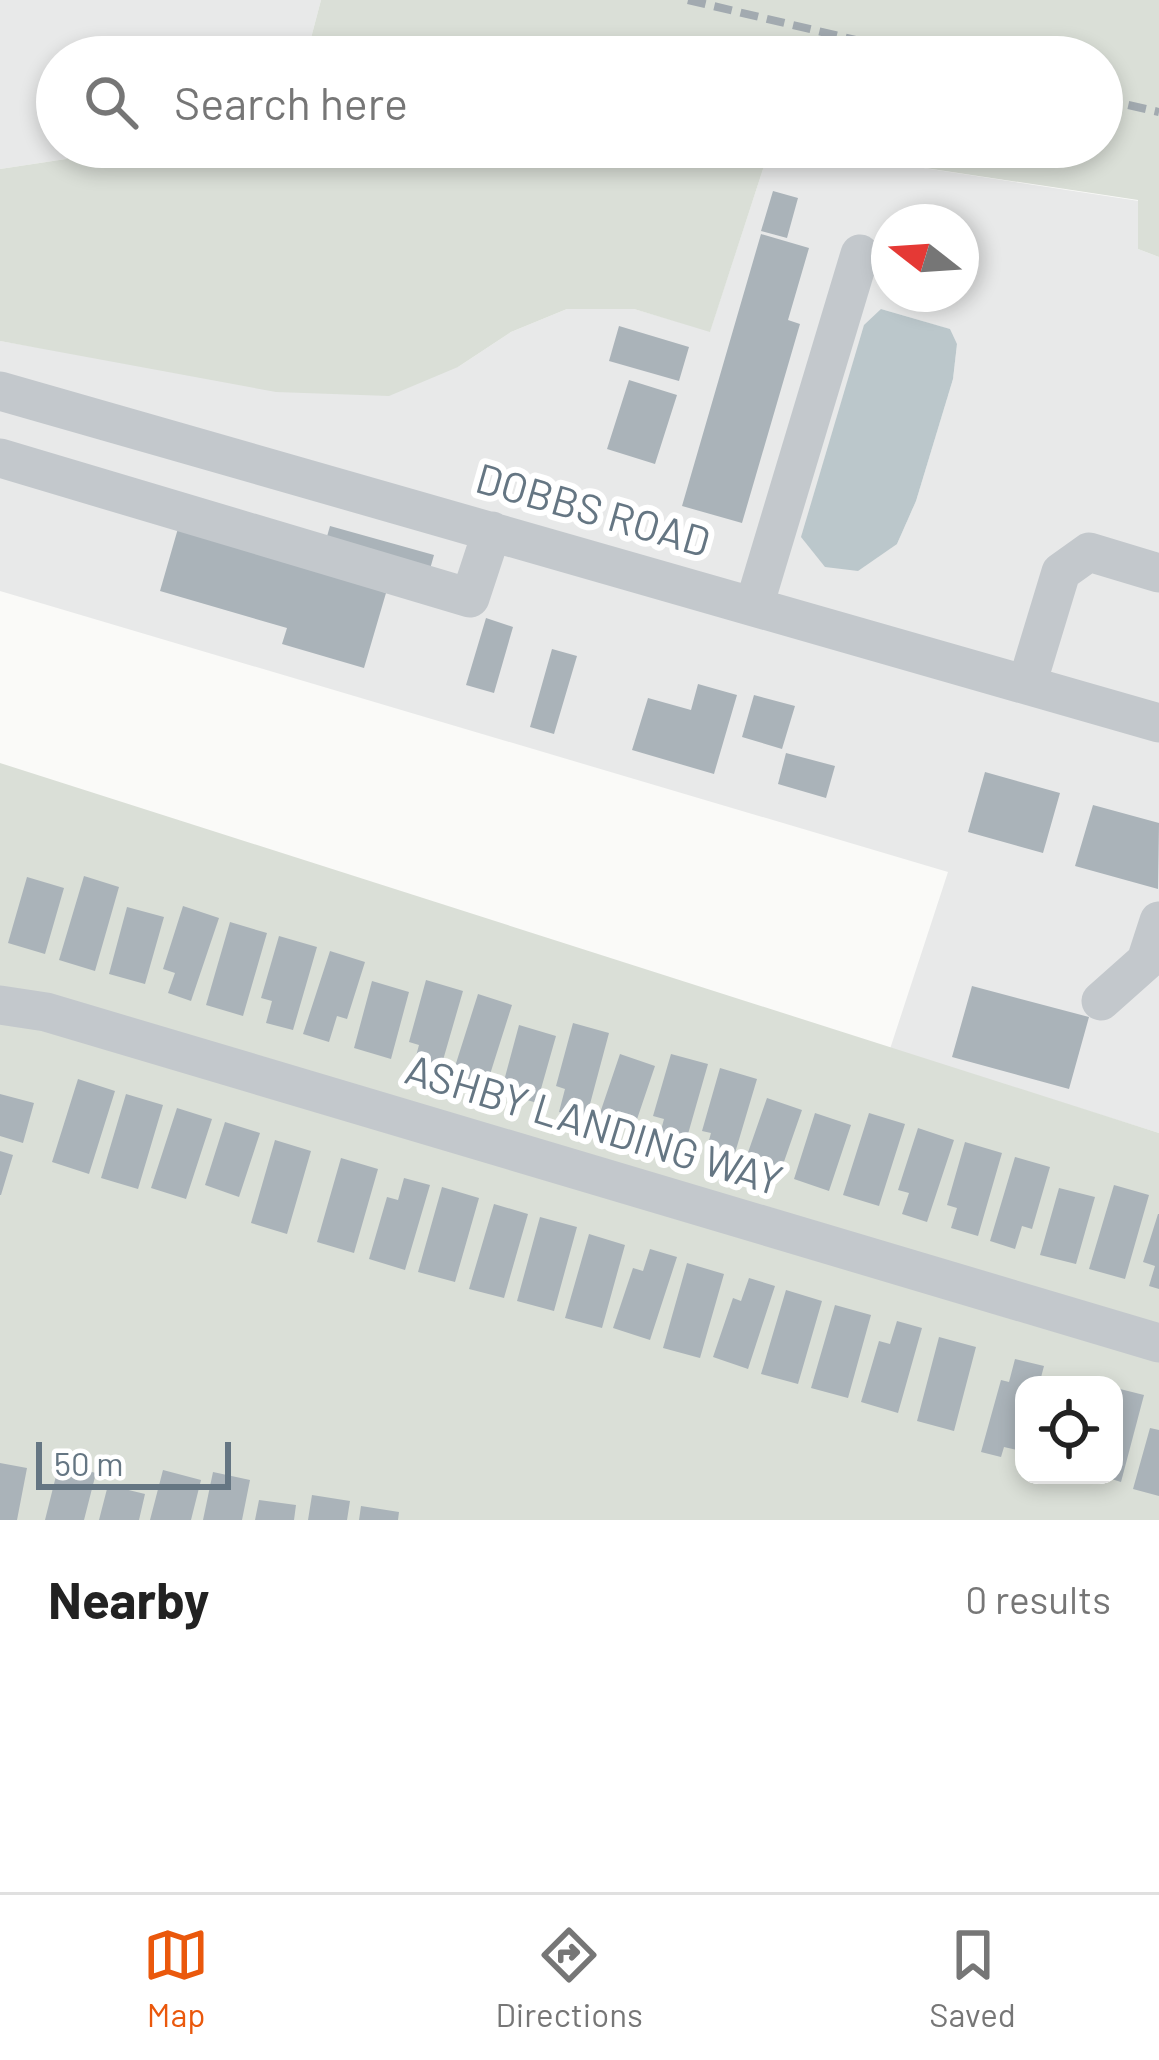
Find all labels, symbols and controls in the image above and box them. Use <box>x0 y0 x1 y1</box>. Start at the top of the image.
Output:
search box <box>36 36 1123 168</box>
icon: search <box>78 69 144 135</box>
text: Search here <box>174 75 408 129</box>
north arrow <box>871 204 979 312</box>
street label: DOBBS ROAD <box>471 451 716 565</box>
street label: ASHBY LANDING WAY <box>400 1042 789 1204</box>
map controls <box>1015 1376 1123 1484</box>
button: locate <box>1015 1376 1123 1484</box>
scale bar <box>36 1436 231 1489</box>
text: 50 m <box>54 1443 124 1483</box>
text: Nearby <box>48 1568 209 1629</box>
text: 0 results <box>965 1575 1111 1622</box>
tab: Map <box>143 1922 209 2034</box>
tab: Directions <box>495 1922 643 2034</box>
tab: Saved <box>929 1922 1016 2034</box>

